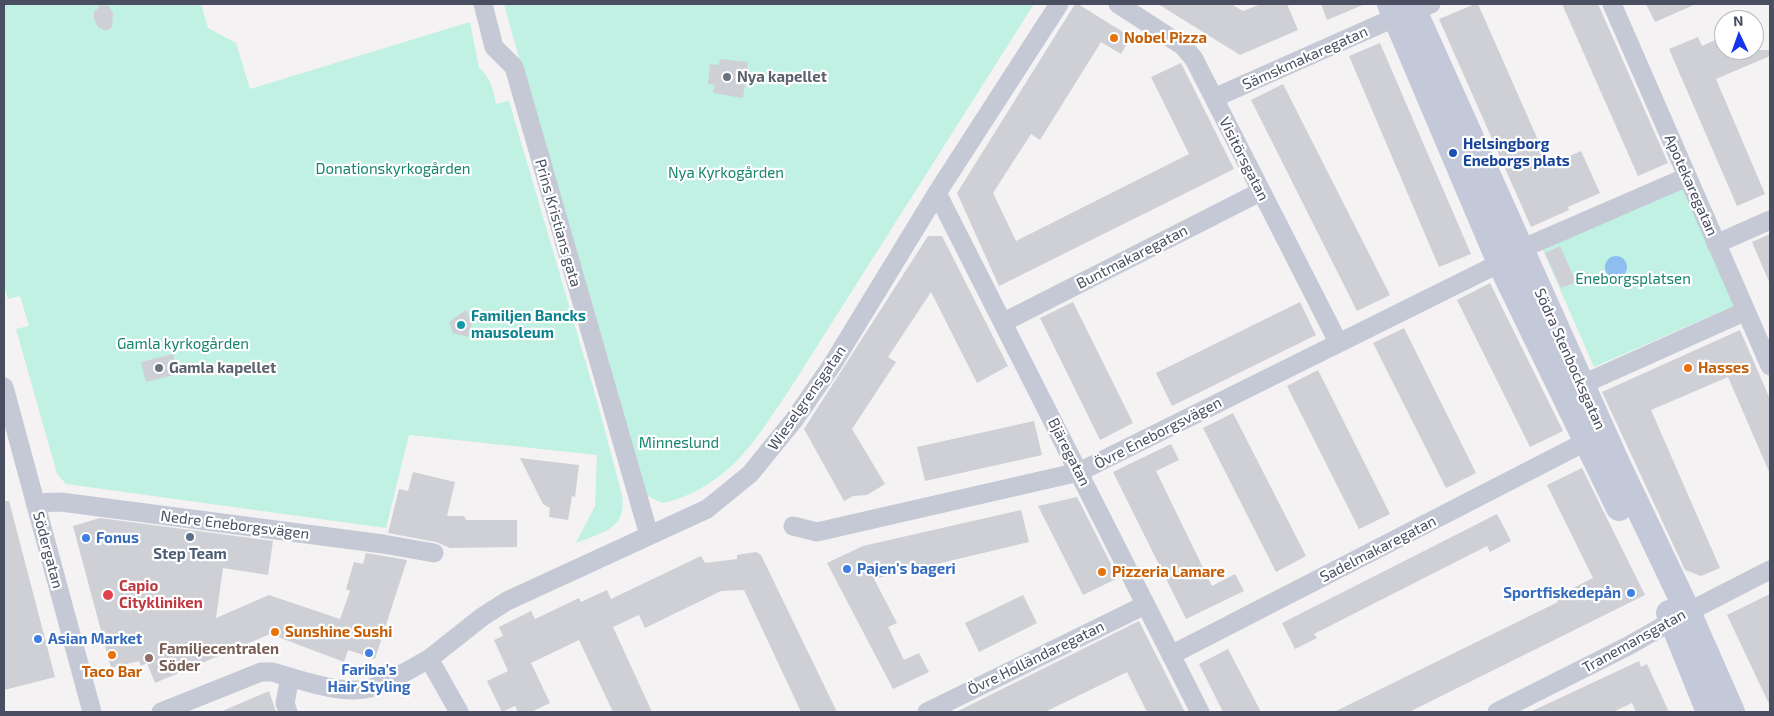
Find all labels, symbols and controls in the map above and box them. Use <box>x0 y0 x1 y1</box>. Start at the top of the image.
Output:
north arrow <box>1714 10 1764 60</box>
text: N <box>1733 12 1744 29</box>
street label: Sämskmakaregatan <box>1240 22 1370 94</box>
place label: Nobel Pizza <box>1124 29 1207 47</box>
marker: Nobel Pizza <box>1108 32 1120 44</box>
place label: Nya kapellet <box>737 68 827 86</box>
marker: Nya kapellet <box>721 71 733 83</box>
street label: Visitörsgatan <box>1215 114 1273 204</box>
street label: Apotekaregatan <box>1661 131 1721 239</box>
place label: Helsingborg Eneborgs plats <box>1463 135 1570 170</box>
marker: Helsingborg Eneborgs plats <box>1447 147 1459 159</box>
street label: Prins Kristians gata <box>531 157 585 289</box>
park label: Donationskyrkogården <box>316 160 470 178</box>
park label: Nya Kyrkogården <box>668 164 784 182</box>
street label: Buntmakaregatan <box>1073 221 1191 293</box>
park label: Eneborgsplatsen <box>1575 270 1691 288</box>
street label: Södra Stenbocksgatan <box>1531 286 1609 432</box>
place label: Familjen Bancks mausoleum <box>471 307 586 342</box>
marker: Familjen Bancks mausoleum <box>455 319 467 331</box>
park label: Gamla kyrkogården <box>117 335 249 353</box>
street label: Wieselgrensgatan <box>764 342 850 454</box>
place label: Gamla kapellet <box>169 359 276 377</box>
place label: Hasses <box>1698 359 1749 377</box>
marker: Gamla kapellet <box>153 362 165 374</box>
marker: Hasses <box>1682 362 1694 374</box>
street label: Övre Eneborgsvägen <box>1091 393 1225 473</box>
street label: Bjäregatan <box>1044 415 1094 489</box>
park label: Minneslund <box>639 434 719 452</box>
street label: Nedre Eneborgsvägen <box>160 507 310 543</box>
street label: Södergatan <box>29 510 67 590</box>
street label: Sadelmakaregatan <box>1317 512 1439 586</box>
place label: Fonus <box>96 529 139 547</box>
marker: Step Team <box>184 531 196 543</box>
marker: Fonus <box>80 532 92 544</box>
place label: Step Team <box>153 545 227 563</box>
place label: Pajen's bageri <box>857 560 956 578</box>
marker: Pajen's bageri <box>841 563 853 575</box>
place label: Pizzeria Lamare <box>1112 563 1225 581</box>
marker: Pizzeria Lamare <box>1096 566 1108 578</box>
place label: Capio Citykliniken <box>119 577 203 612</box>
place label: Sportfiskedepån <box>1503 584 1621 602</box>
marker: Sportfiskedepån <box>1625 587 1637 599</box>
marker: Capio Citykliniken <box>101 588 115 602</box>
street label: Tranemansgatan <box>1579 605 1689 677</box>
street label: Övre Holländaregatan <box>965 617 1107 699</box>
place label: Sunshine Sushi <box>285 623 392 641</box>
marker: Sunshine Sushi <box>269 626 281 638</box>
place label: Asian Market <box>48 630 142 648</box>
marker: Asian Market <box>32 633 44 645</box>
place label: Familjecentralen Söder <box>159 640 279 675</box>
marker: Fariba's Hair Styling <box>363 647 375 659</box>
marker: Taco Bar <box>106 649 118 661</box>
marker: Familjecentralen Söder <box>143 652 155 664</box>
place label: Fariba's Hair Styling <box>328 661 410 696</box>
place label: Taco Bar <box>82 663 142 681</box>

